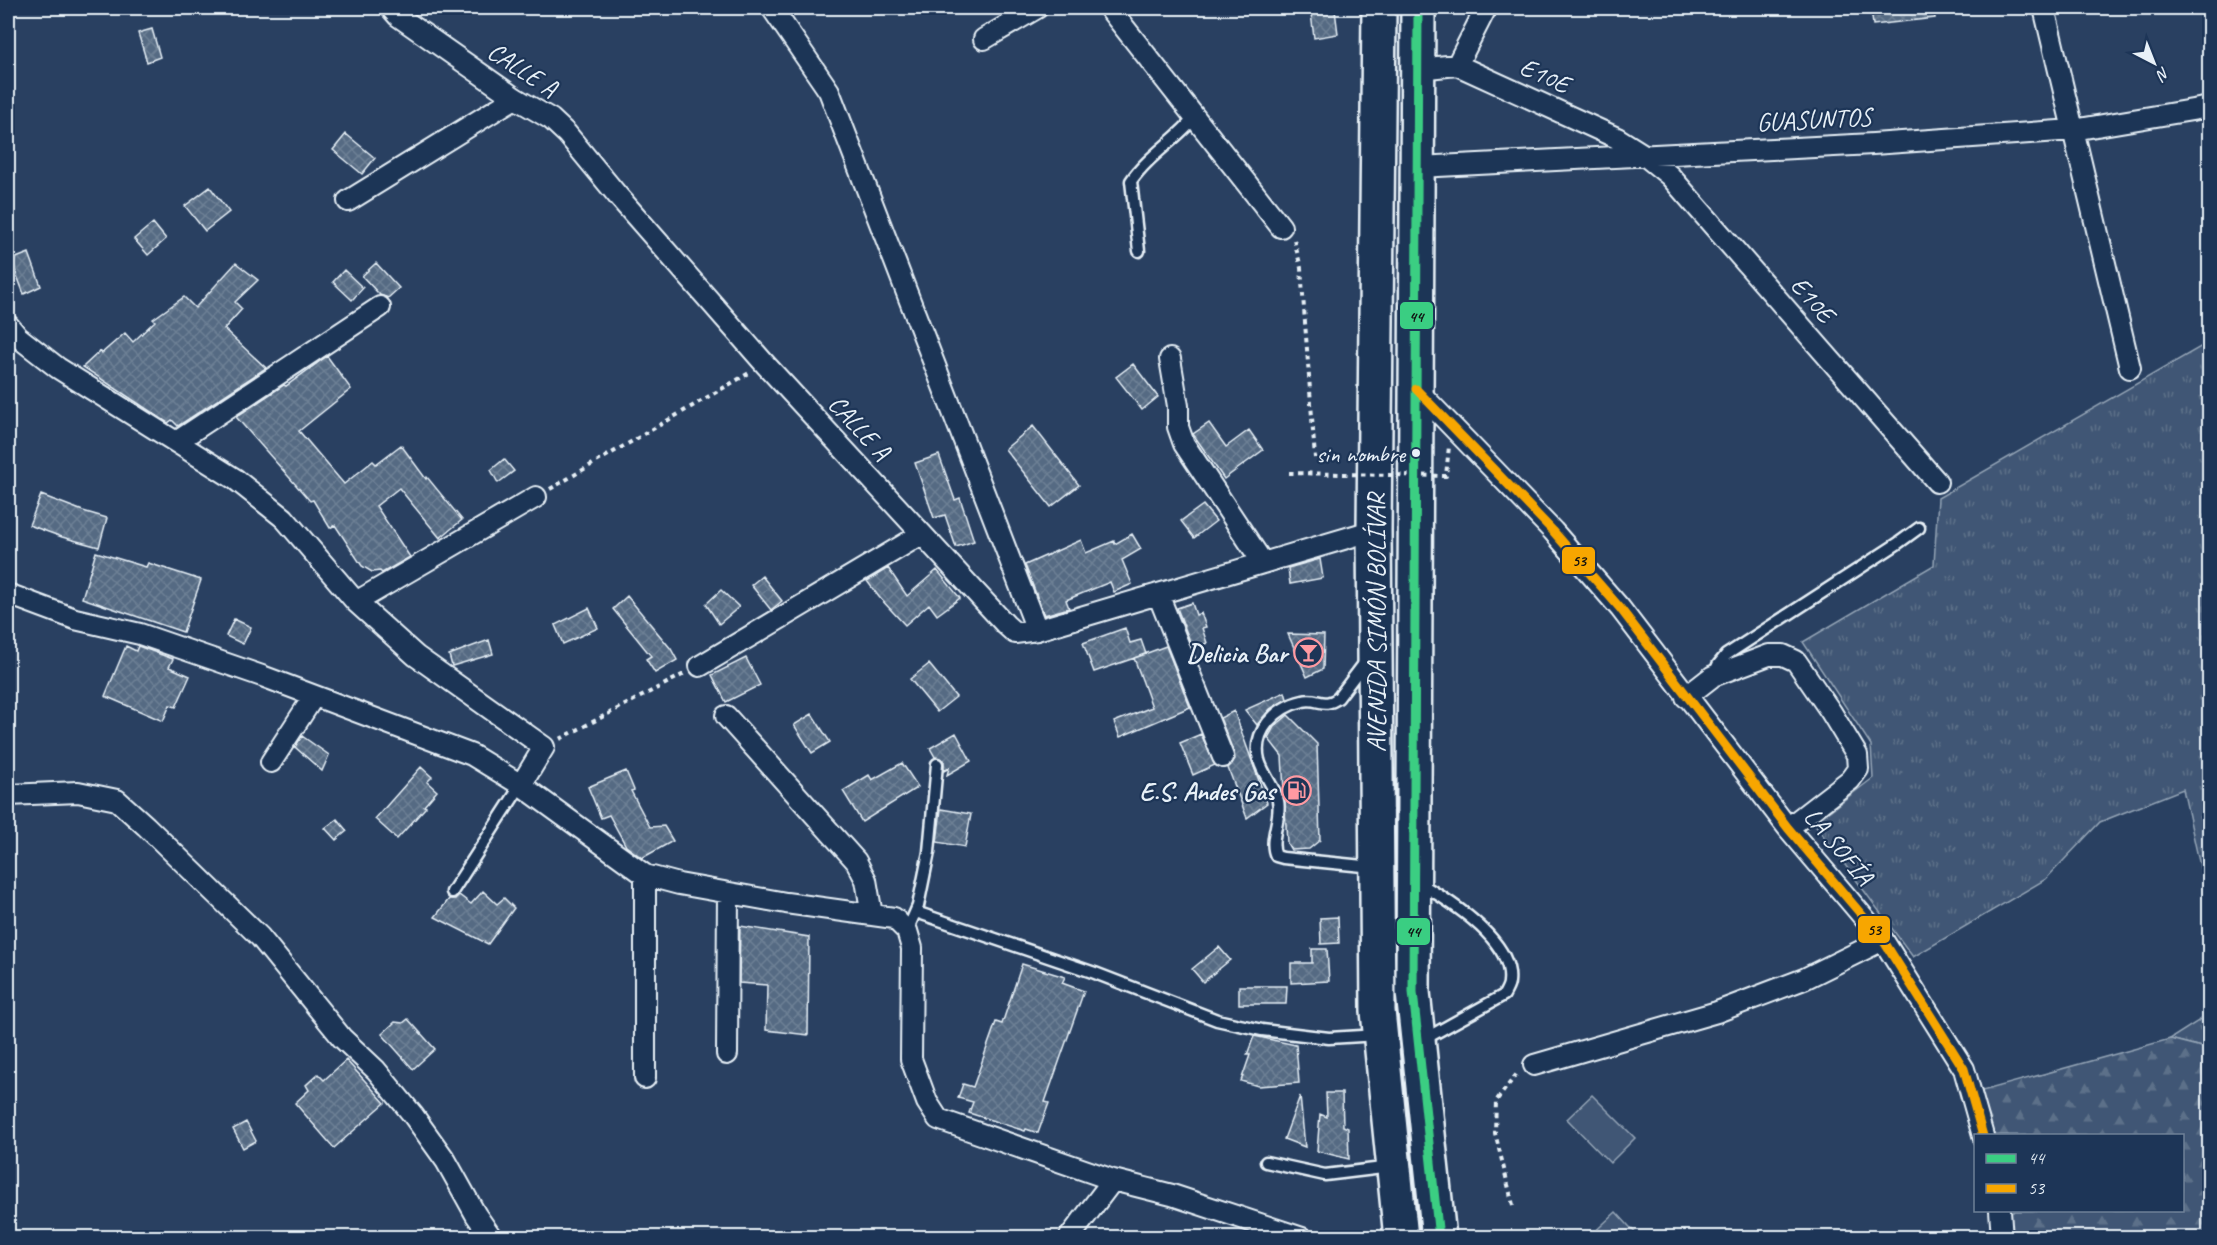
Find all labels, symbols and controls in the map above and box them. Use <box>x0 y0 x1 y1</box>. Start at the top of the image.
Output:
north arrow <box>2124 33 2184 93</box>
street label: CALLE A <box>481 34 565 105</box>
street label: E10E <box>1515 50 1578 102</box>
text: N <box>2151 63 2174 86</box>
street label: GUASUNTOS <box>1756 100 1876 139</box>
street label: E10E <box>1783 269 1844 332</box>
line badge: 44 <box>1399 301 1434 330</box>
text: 44 <box>1409 307 1425 327</box>
street label: CALLE A <box>821 388 899 468</box>
place label: sin nombre <box>1316 439 1407 469</box>
marker: sin nombre <box>1410 447 1422 459</box>
street label: AVENIDA SIMÓN BOLÍVAR <box>1360 491 1393 752</box>
line badge: 53 <box>1561 546 1596 575</box>
text: 53 <box>1572 551 1588 571</box>
place label: Delicia Bar <box>1187 637 1290 670</box>
bar icon: Delicia Bar <box>1292 637 1324 669</box>
place label: E.S. Andes Gas <box>1140 775 1278 808</box>
fuel station icon: E.S. Andes Gas <box>1280 775 1312 807</box>
street label: LA SOFÍA <box>1797 801 1882 893</box>
line badge: 53 <box>1857 915 1891 944</box>
line badge: 44 <box>1396 917 1431 946</box>
text: 53 <box>1867 920 1883 940</box>
text: 44 <box>1406 922 1422 942</box>
legend <box>1974 1134 2184 1212</box>
text: 44 <box>2028 1147 2046 1169</box>
text: 53 <box>2028 1177 2046 1199</box>

